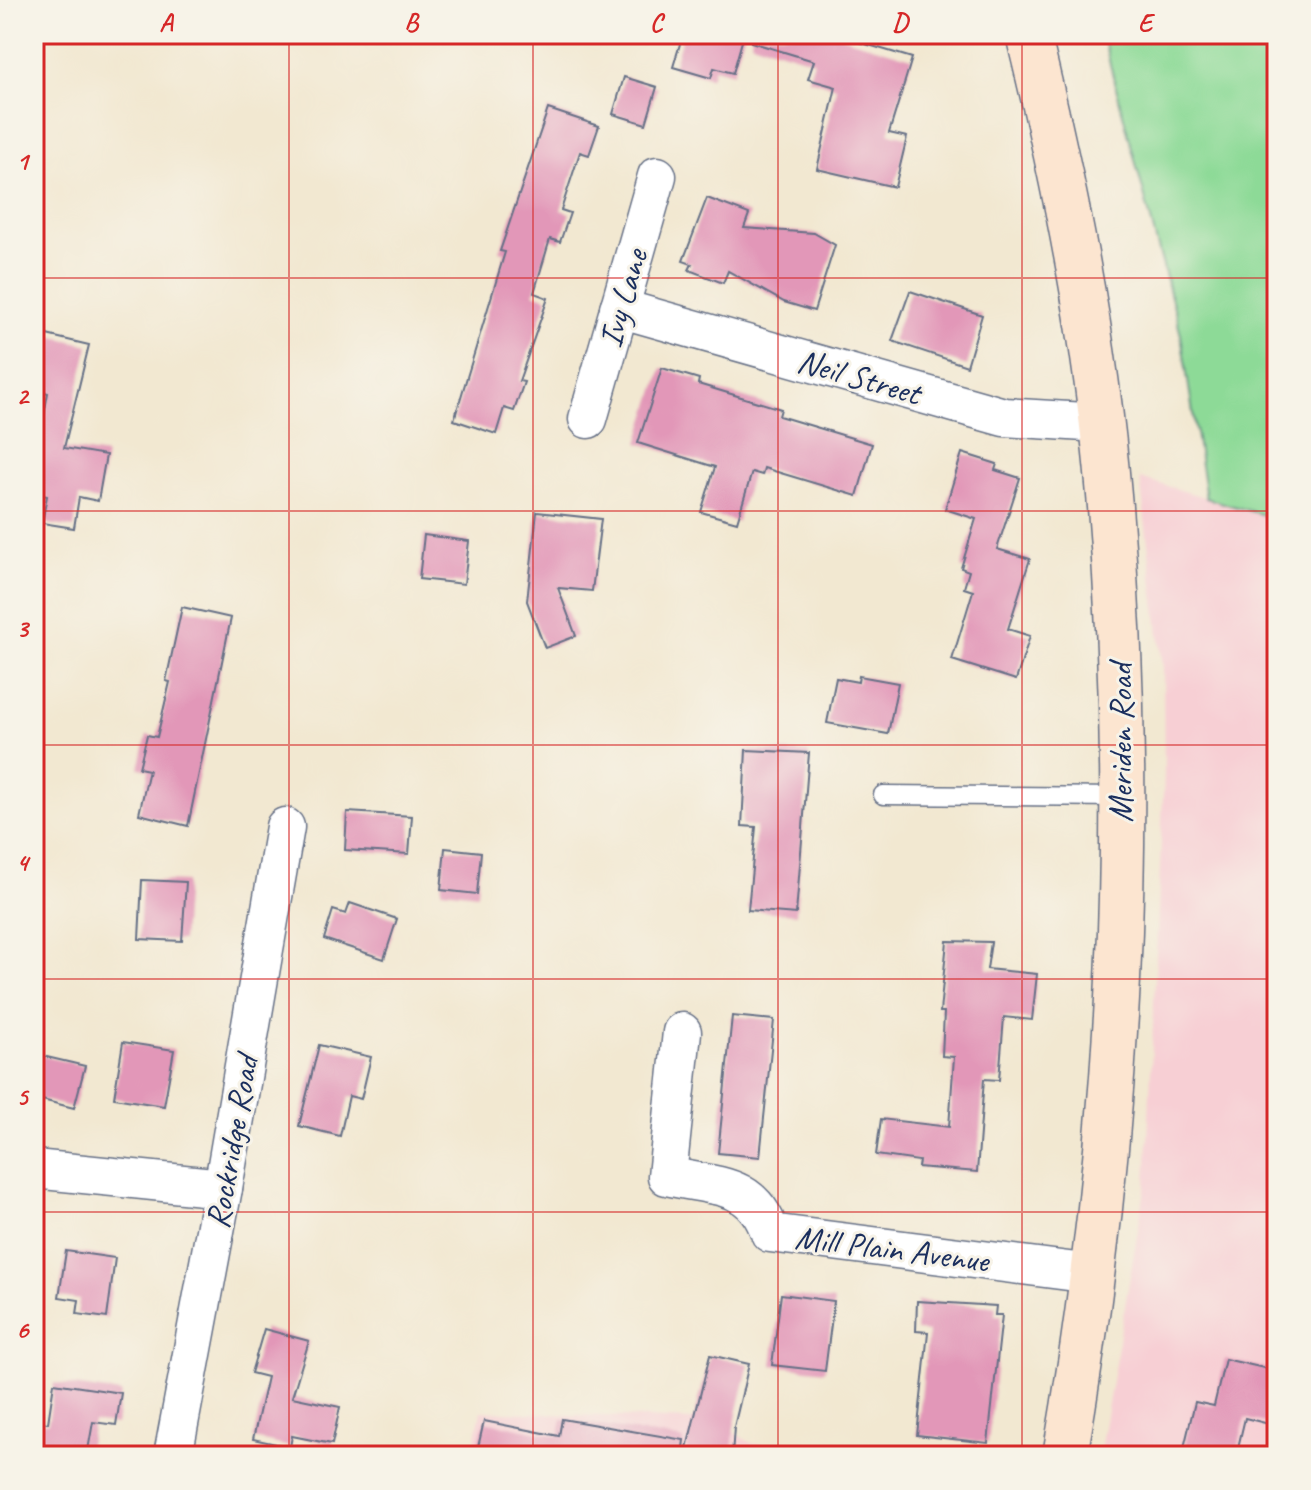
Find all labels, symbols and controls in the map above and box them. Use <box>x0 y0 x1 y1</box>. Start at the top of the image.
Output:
text: A <box>159 6 174 39</box>
text: B <box>404 6 420 39</box>
text: C <box>650 6 666 39</box>
text: D <box>892 6 910 39</box>
text: E <box>1138 6 1156 39</box>
text: 1 <box>16 145 31 178</box>
street label: Ivy Lane <box>588 242 657 352</box>
street label: Neil Street <box>793 339 929 415</box>
text: 2 <box>16 379 30 412</box>
text: 3 <box>16 612 30 645</box>
street label: Meriden Road <box>1099 659 1142 822</box>
text: 4 <box>16 846 31 879</box>
street label: Rockridge Road <box>195 1048 269 1232</box>
text: 5 <box>16 1080 30 1113</box>
street label: Mill Plain Avenue <box>793 1215 993 1282</box>
text: 6 <box>16 1313 30 1346</box>

